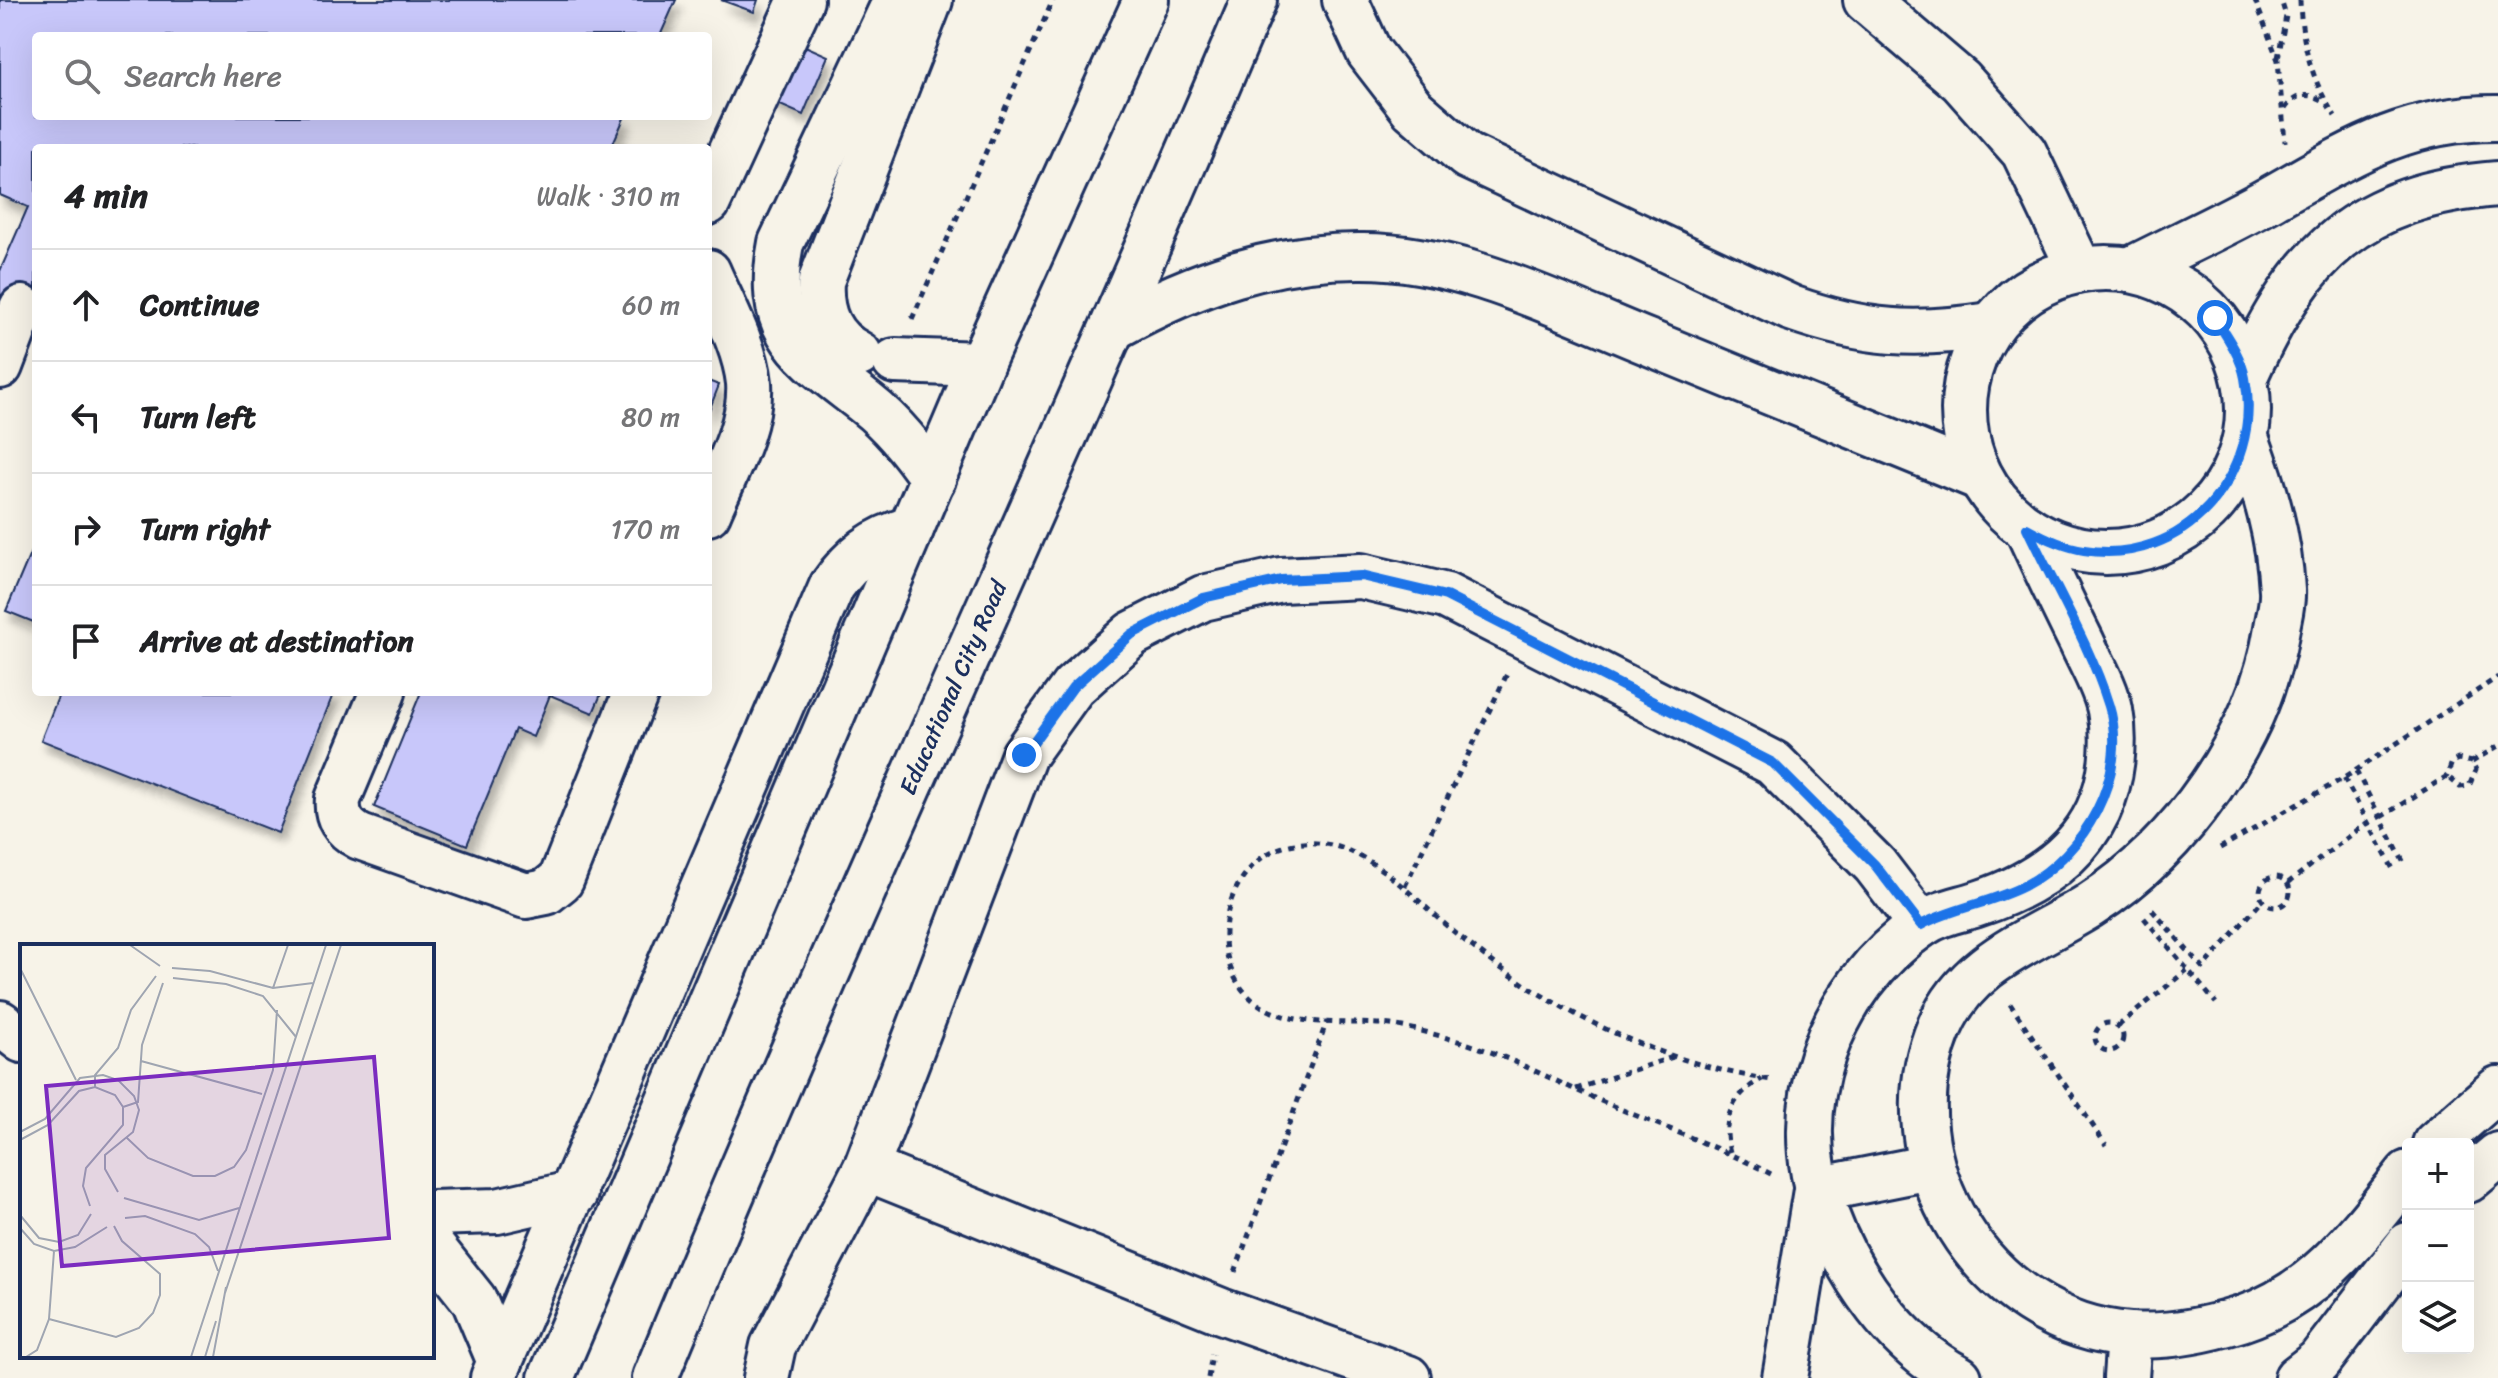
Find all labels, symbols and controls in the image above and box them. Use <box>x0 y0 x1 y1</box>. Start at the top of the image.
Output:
search box <box>32 32 712 120</box>
text: Search here <box>124 49 282 103</box>
icon: search <box>60 54 104 98</box>
text: 4 min <box>64 166 148 226</box>
text: Walk · 310 m <box>537 173 680 219</box>
text: Continue <box>140 278 259 332</box>
text: 60 m <box>622 282 680 328</box>
icon: ahead <box>64 283 108 327</box>
route start <box>2197 300 2233 336</box>
text: Turn left <box>140 390 256 444</box>
text: 80 m <box>621 394 680 440</box>
icon: left <box>64 395 108 439</box>
text: Turn right <box>140 502 270 556</box>
text: 170 m <box>611 506 680 552</box>
icon: right <box>64 507 108 551</box>
street label: Educational City Road <box>887 572 1020 802</box>
text: Arrive at destination <box>140 614 414 668</box>
icon: arrive <box>64 619 108 663</box>
route end <box>1006 737 1042 773</box>
inset map <box>20 944 434 1358</box>
map controls <box>2402 1138 2474 1354</box>
button: + <box>2402 1138 2474 1210</box>
button: − <box>2402 1210 2474 1282</box>
button: layers <box>2402 1282 2474 1354</box>

